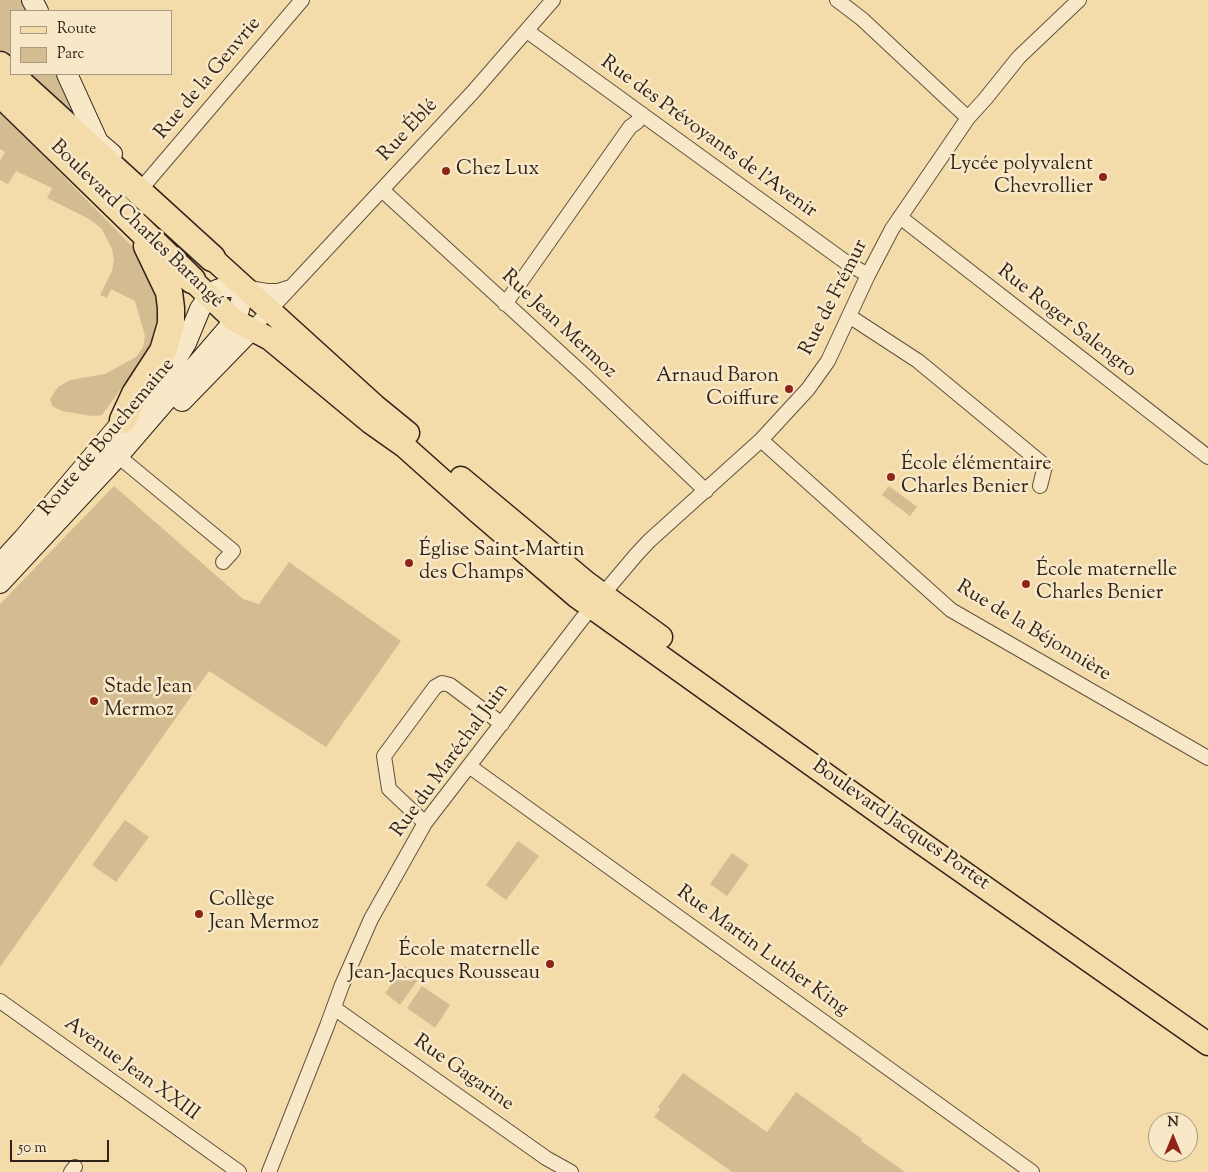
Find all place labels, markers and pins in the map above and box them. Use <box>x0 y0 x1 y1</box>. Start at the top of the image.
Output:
place label: Lycée polyvalent Chevrollier <box>950 154 1093 201</box>
place label: Chez Lux <box>456 159 539 183</box>
marker: Chez Lux <box>440 165 452 177</box>
marker: Lycée polyvalent Chevrollier <box>1097 171 1109 183</box>
place label: Arnaud Baron Coiffure <box>656 366 779 413</box>
marker: Arnaud Baron Coiffure <box>783 383 795 395</box>
place label: École élémentaire Charles Benier <box>901 454 1052 501</box>
marker: École élémentaire Charles Benier <box>885 471 897 483</box>
place label: Église Saint-Martin des Champs <box>419 540 584 587</box>
marker: Église Saint-Martin des Champs <box>403 557 415 569</box>
place label: École maternelle Charles Benier <box>1036 560 1177 607</box>
marker: École maternelle Charles Benier <box>1020 578 1032 590</box>
place label: Stade Jean Mermoz <box>104 677 193 724</box>
marker: Stade Jean Mermoz <box>88 695 100 707</box>
place label: Collège Jean Mermoz <box>209 890 319 937</box>
marker: Collège Jean Mermoz <box>193 908 205 920</box>
place label: École maternelle Jean-Jacques Rousseau <box>348 940 540 987</box>
marker: École maternelle Jean-Jacques Rousseau <box>544 958 556 970</box>

